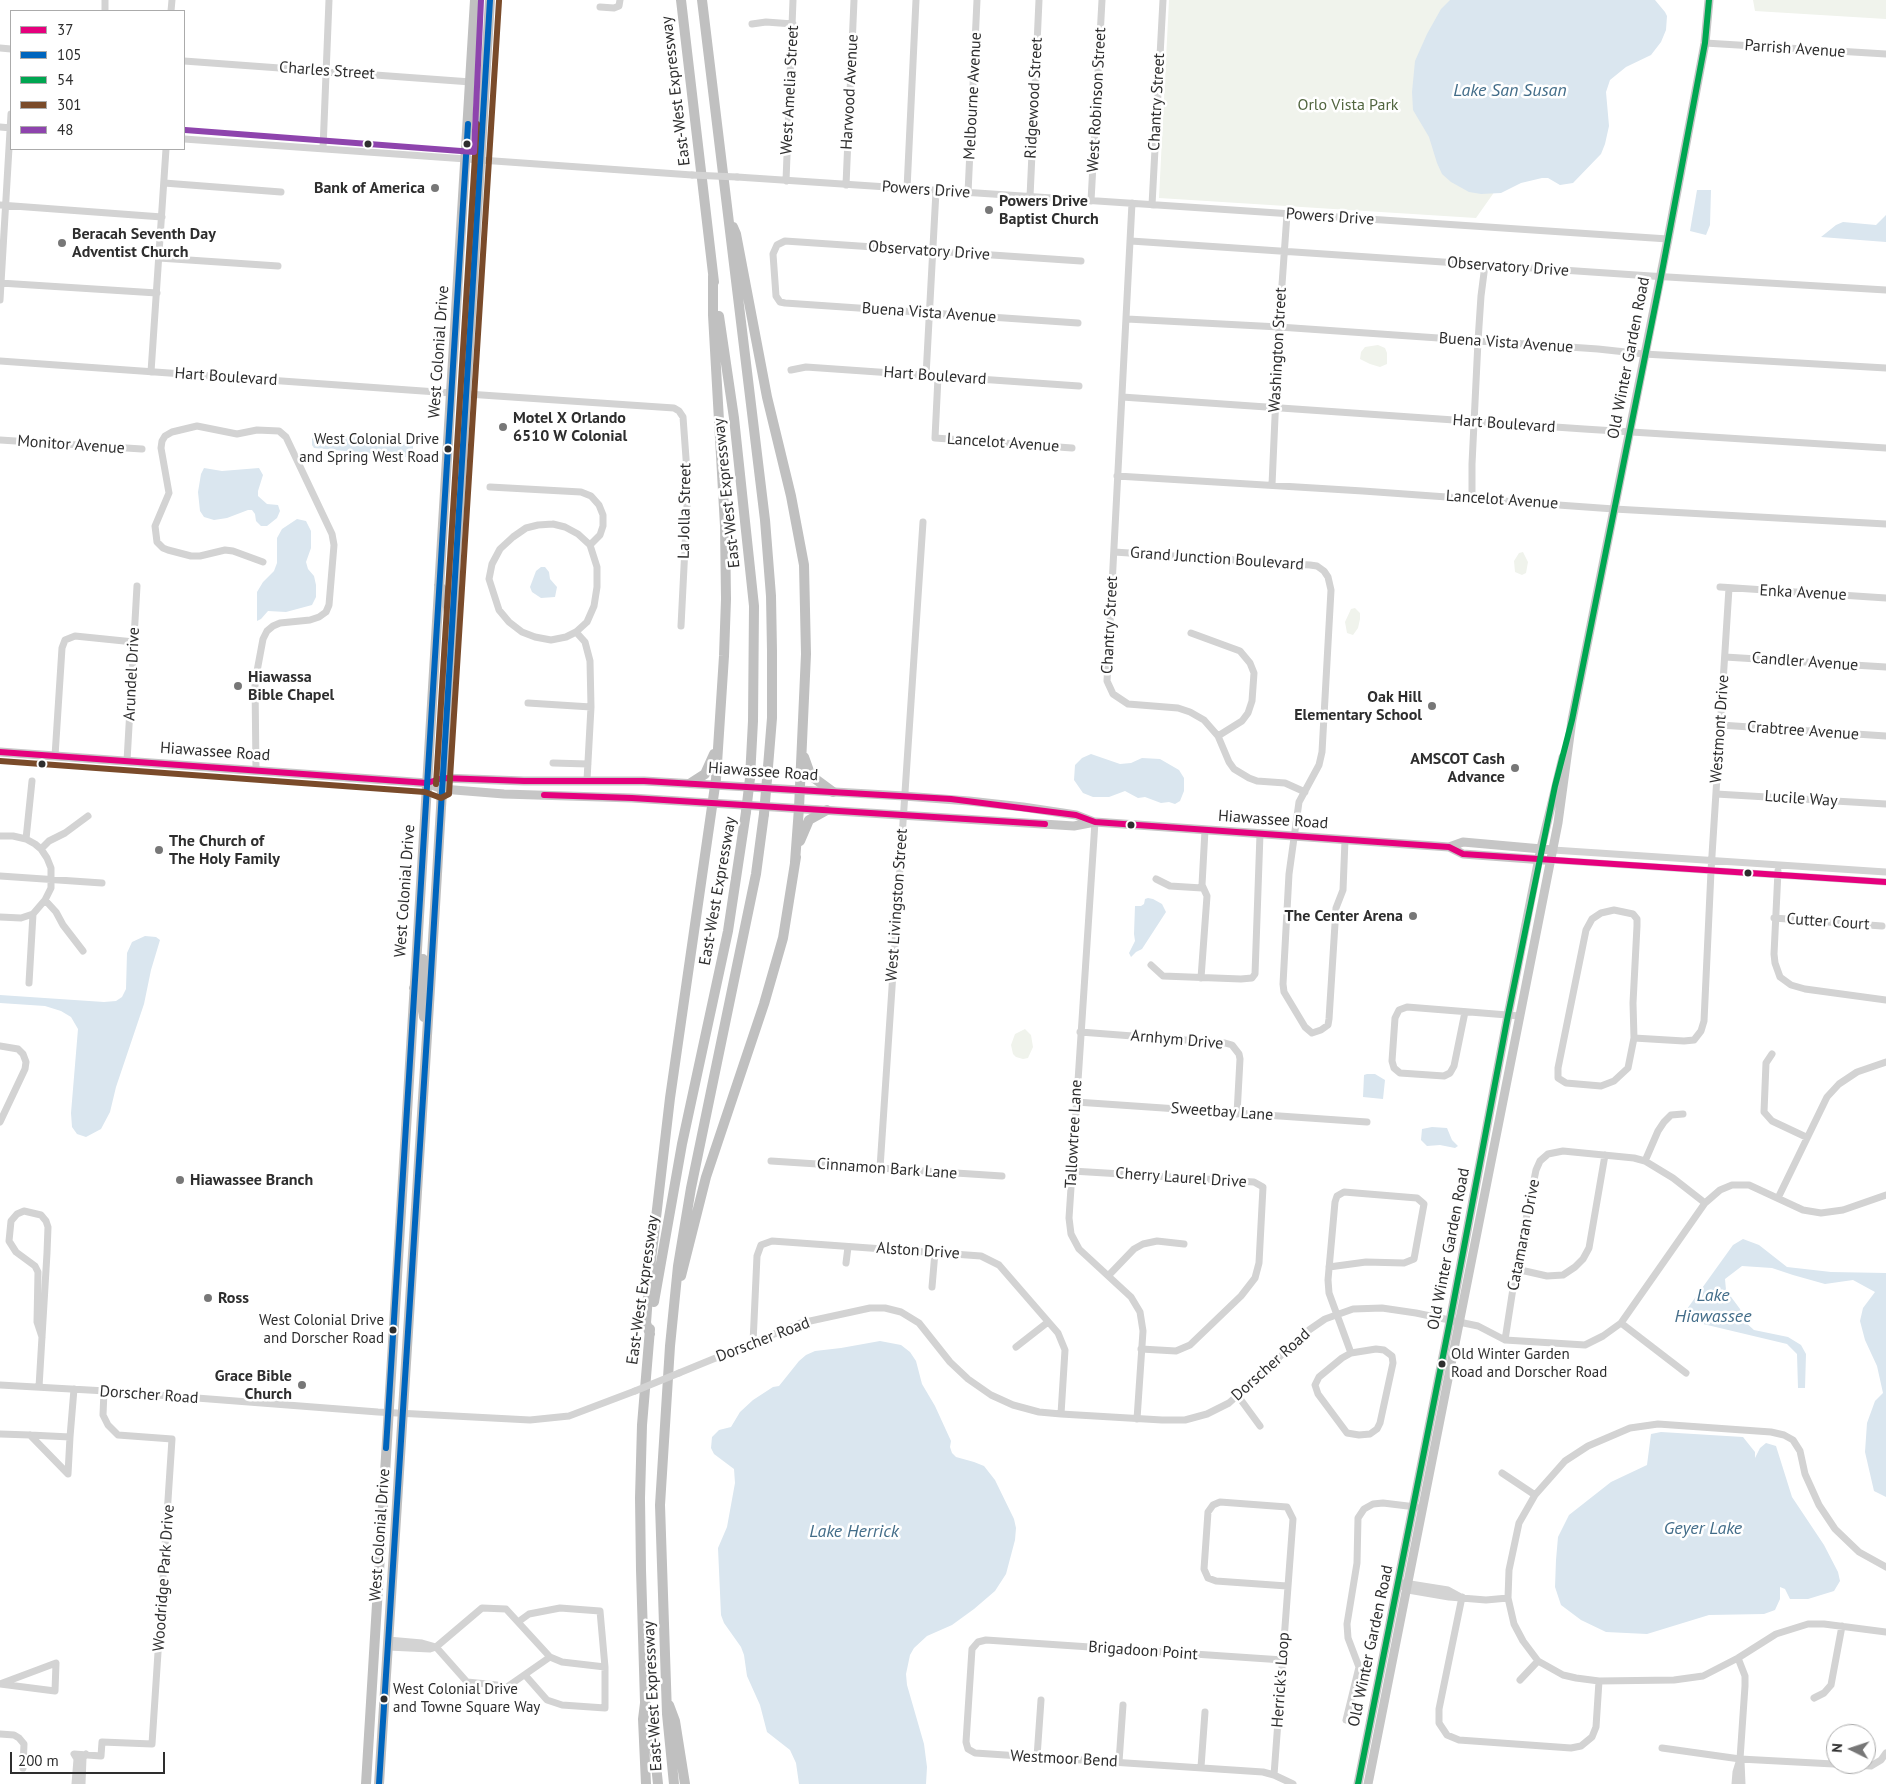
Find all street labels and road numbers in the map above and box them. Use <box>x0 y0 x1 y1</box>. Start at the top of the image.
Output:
street label: East-West Expressway <box>657 15 695 167</box>
street label: West Amelia Street <box>777 25 803 155</box>
street label: West Robinson Street <box>1084 27 1110 173</box>
street label: Melbourne Avenue <box>960 32 986 160</box>
street label: Harwood Avenue <box>837 34 863 150</box>
street label: Parrish Avenue <box>1744 36 1846 62</box>
street label: Ridgewood Street <box>1021 37 1047 159</box>
street label: Chantry Street <box>1145 53 1169 151</box>
street label: Charles Street <box>278 58 376 84</box>
street label: Powers Drive <box>881 177 971 203</box>
street label: Powers Drive <box>1285 204 1375 230</box>
street label: Observatory Drive <box>867 237 991 265</box>
street label: Observatory Drive <box>1446 253 1570 281</box>
street label: Old Winter Garden Road <box>1604 275 1654 441</box>
street label: West Colonial Drive <box>425 285 453 419</box>
street label: Washington Street <box>1265 287 1291 413</box>
street label: Buena Vista Avenue <box>861 299 997 327</box>
street label: Buena Vista Avenue <box>1438 329 1574 357</box>
street label: Hart Boulevard <box>883 363 987 389</box>
street label: Hart Boulevard <box>174 364 278 390</box>
street label: Hart Boulevard <box>1452 411 1556 437</box>
street label: East-West Expressway <box>710 417 744 569</box>
street label: Lancelot Avenue <box>946 429 1060 457</box>
street label: Monitor Avenue <box>17 432 125 458</box>
street label: La Jolla Street <box>675 463 695 559</box>
street label: Lancelot Avenue <box>1445 486 1559 514</box>
street label: Grand Junction Boulevard <box>1130 543 1304 575</box>
street label: Chantry Street <box>1098 576 1122 674</box>
street label: Enka Avenue <box>1759 581 1847 605</box>
street label: Arundel Drive <box>120 627 144 721</box>
street label: Candler Avenue <box>1751 649 1859 675</box>
street label: Westmont Drive <box>1707 674 1733 784</box>
street label: Crabtree Avenue <box>1746 718 1860 744</box>
street label: Hiawassee Road <box>159 739 271 765</box>
street label: Hiawassee Road <box>707 759 819 785</box>
street label: Lucile Way <box>1764 787 1838 811</box>
street label: Hiawassee Road <box>1217 807 1329 833</box>
street label: East-West Expressway <box>695 815 741 967</box>
street label: West Colonial Drive <box>391 824 419 958</box>
street label: West Livingston Street <box>882 828 912 982</box>
street label: Cutter Court <box>1786 910 1870 934</box>
street label: Arnhym Drive <box>1130 1026 1224 1054</box>
street label: Tallowtree Lane <box>1062 1079 1086 1189</box>
street label: Sweetbay Lane <box>1170 1099 1274 1125</box>
street label: Cinnamon Bark Lane <box>816 1155 958 1183</box>
street label: Cherry Laurel Drive <box>1115 1164 1247 1192</box>
street label: Old Winter Garden Road <box>1424 1166 1474 1332</box>
street label: Catamaran Drive <box>1504 1178 1544 1292</box>
street label: East-West Expressway <box>623 1214 663 1366</box>
street label: Alston Drive <box>876 1239 960 1263</box>
street label: Dorscher Road <box>713 1313 813 1367</box>
street label: Dorscher Road <box>1228 1325 1314 1405</box>
street label: Dorscher Road <box>99 1382 199 1408</box>
street label: West Colonial Drive <box>366 1468 394 1602</box>
street label: Woodridge Park Drive <box>149 1504 179 1652</box>
street label: Old Winter Garden Road <box>1344 1563 1398 1729</box>
street label: East-West Expressway <box>639 1620 667 1772</box>
street label: Herrick's Loop <box>1268 1632 1294 1728</box>
street label: Brigadoon Point <box>1088 1638 1198 1664</box>
street label: Westmoor Bend <box>1010 1747 1118 1771</box>

